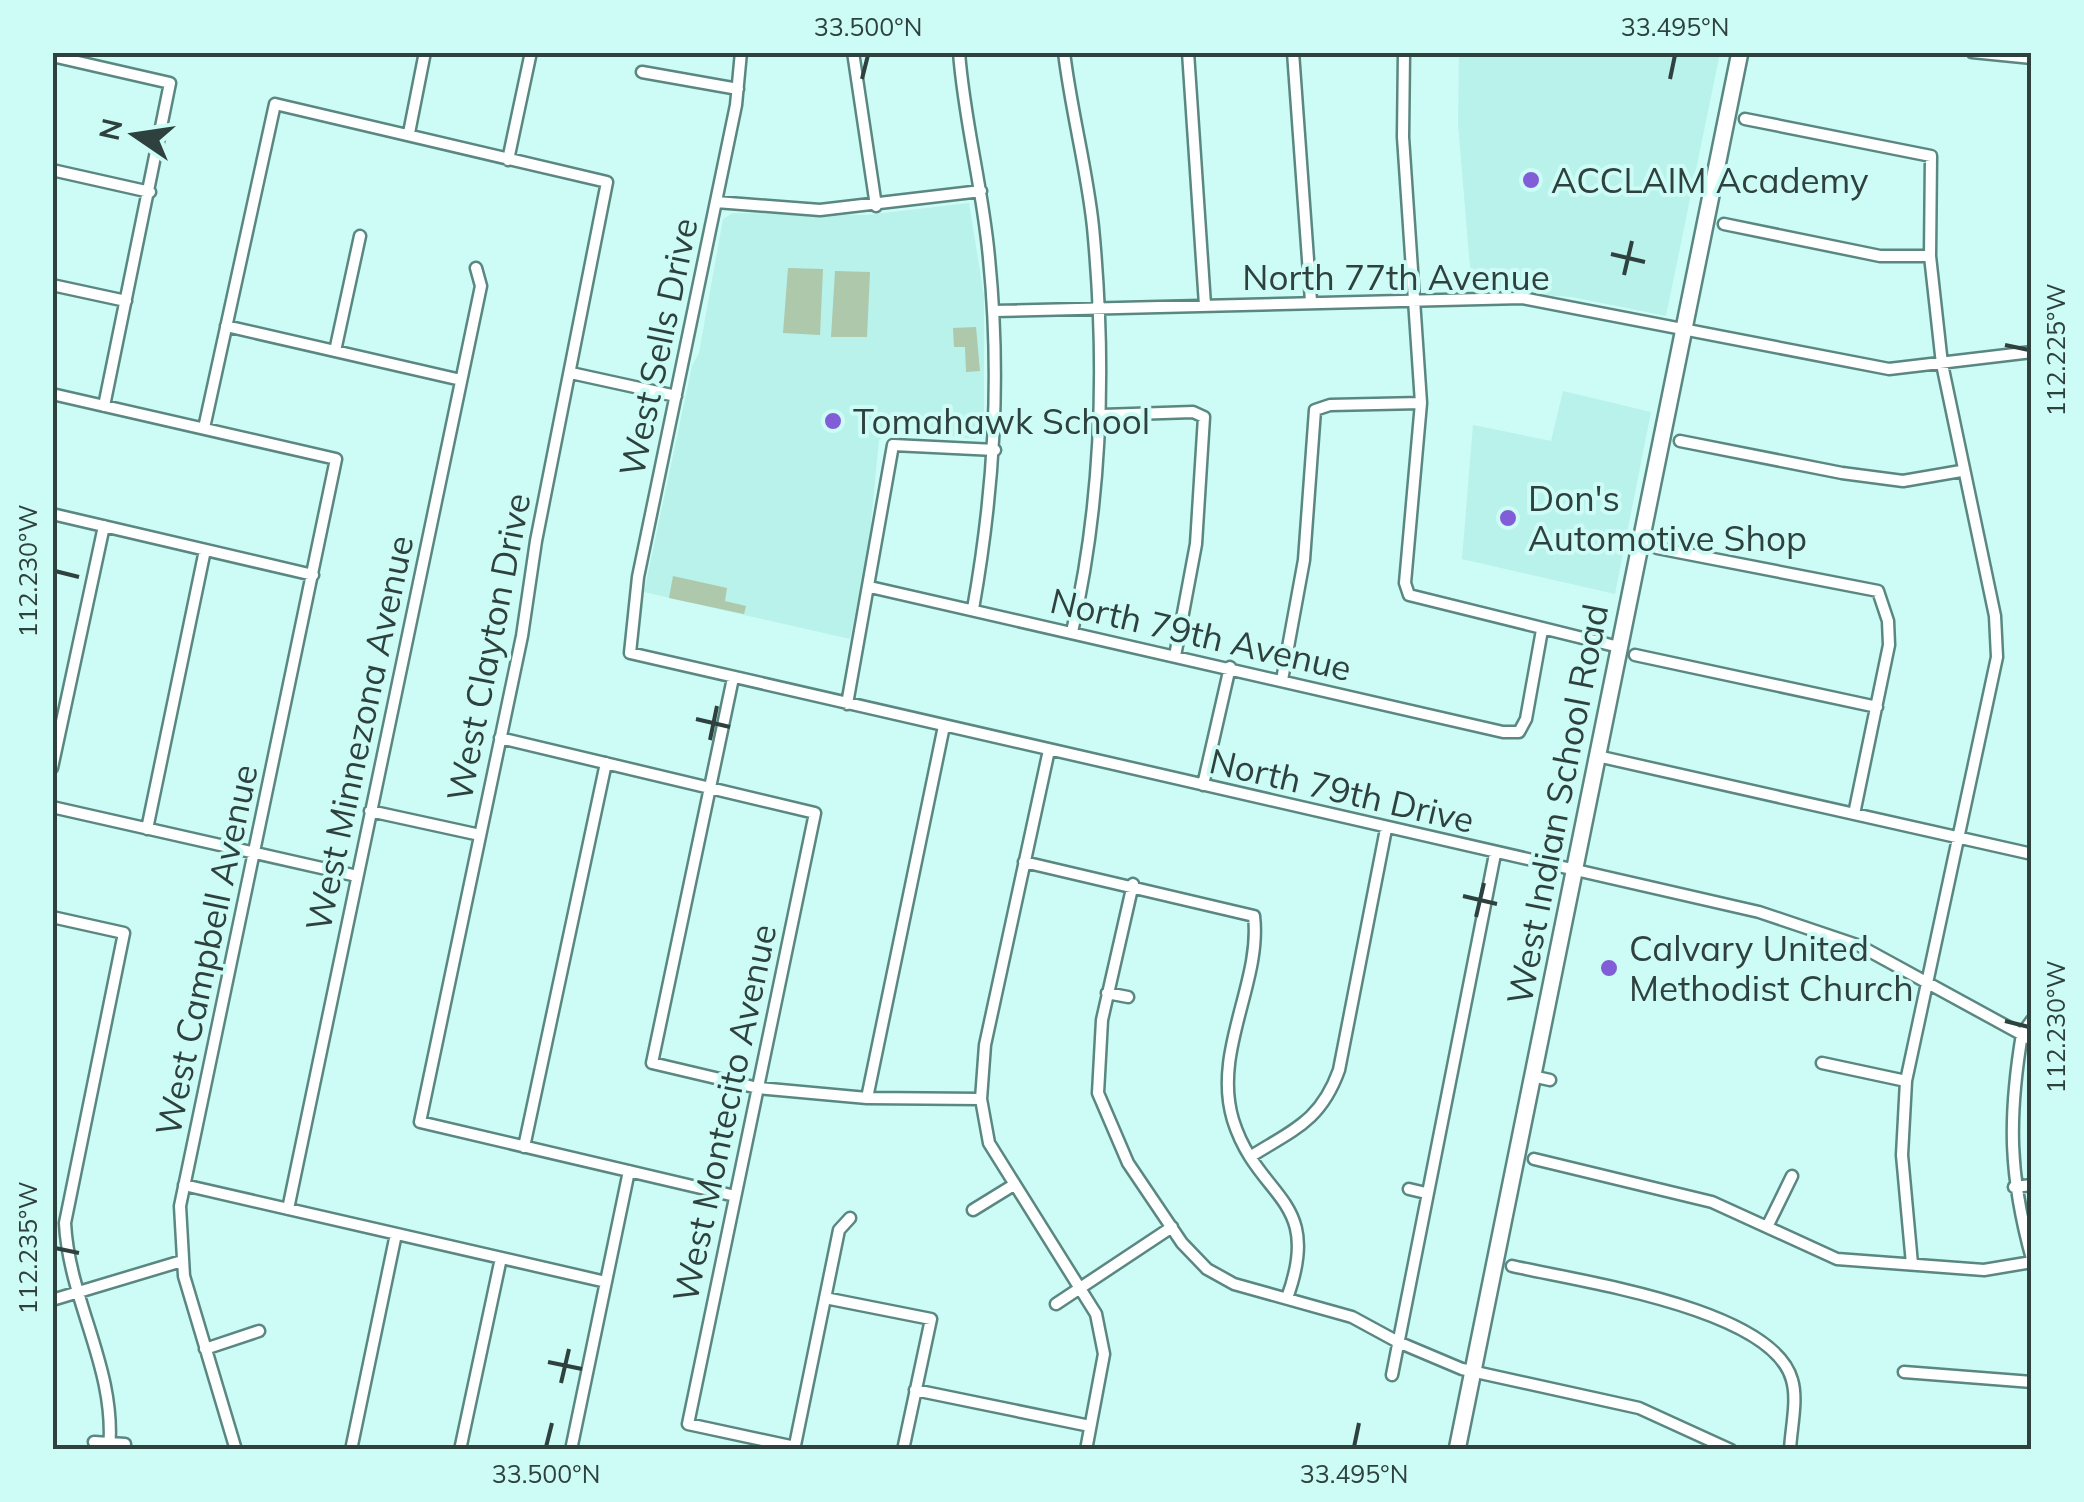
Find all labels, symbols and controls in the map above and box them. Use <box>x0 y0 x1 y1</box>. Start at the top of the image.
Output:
text: 33.500°N <box>814 11 922 42</box>
text: 33.495°N <box>1621 11 1729 42</box>
north arrow <box>85 85 185 185</box>
text: N <box>91 115 130 143</box>
place label: ACCLAIM Academy <box>1551 158 1869 202</box>
marker: ACCLAIM Academy <box>1520 169 1542 191</box>
street label: West Sells Drive <box>609 214 707 480</box>
street label: North 77th Avenue <box>1242 255 1550 299</box>
text: 112.225°W <box>2040 283 2071 417</box>
place label: Tomahawk School <box>853 399 1150 443</box>
marker: Tomahawk School <box>822 410 844 432</box>
place label: Don's Automotive Shop <box>1528 476 1807 560</box>
street label: West Clayton Drive <box>437 489 539 805</box>
text: 112.230°W <box>12 504 43 638</box>
marker: Don's Automotive Shop <box>1497 507 1519 529</box>
street label: West Minnezona Avenue <box>296 531 422 935</box>
street label: North 79th Avenue <box>1046 578 1356 690</box>
street label: West Indian School Road <box>1497 600 1617 1008</box>
street label: North 79th Drive <box>1205 738 1479 842</box>
street label: West Campbell Avenue <box>145 760 267 1140</box>
street label: West Montecito Avenue <box>662 920 786 1306</box>
place label: Calvary United Methodist Church <box>1629 926 1914 1010</box>
marker: Calvary United Methodist Church <box>1598 957 1620 979</box>
text: 112.230°W <box>2040 960 2071 1094</box>
text: 112.235°W <box>12 1181 43 1315</box>
text: 33.500°N <box>492 1458 600 1489</box>
text: 33.495°N <box>1300 1458 1408 1489</box>

